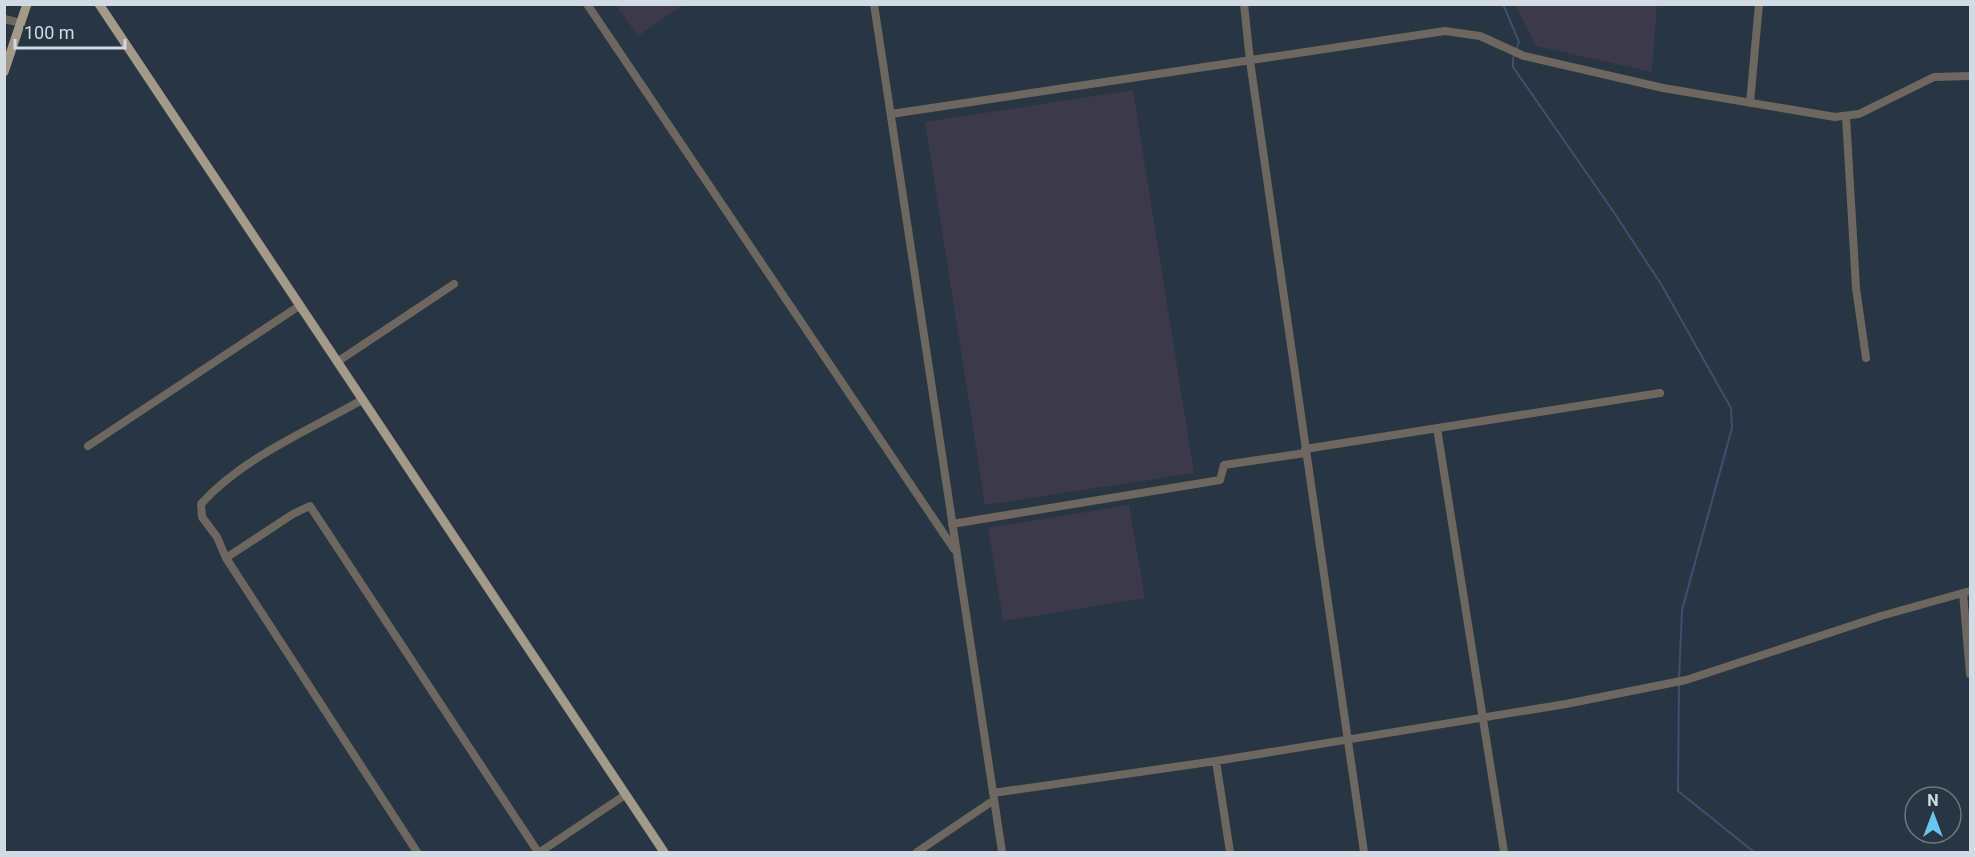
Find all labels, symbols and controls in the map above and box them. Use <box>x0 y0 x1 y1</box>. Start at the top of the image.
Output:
scale bar <box>15 12 124 50</box>
text: 100 m <box>24 22 75 43</box>
north arrow <box>1903 785 1963 845</box>
text: N <box>1927 791 1939 810</box>

